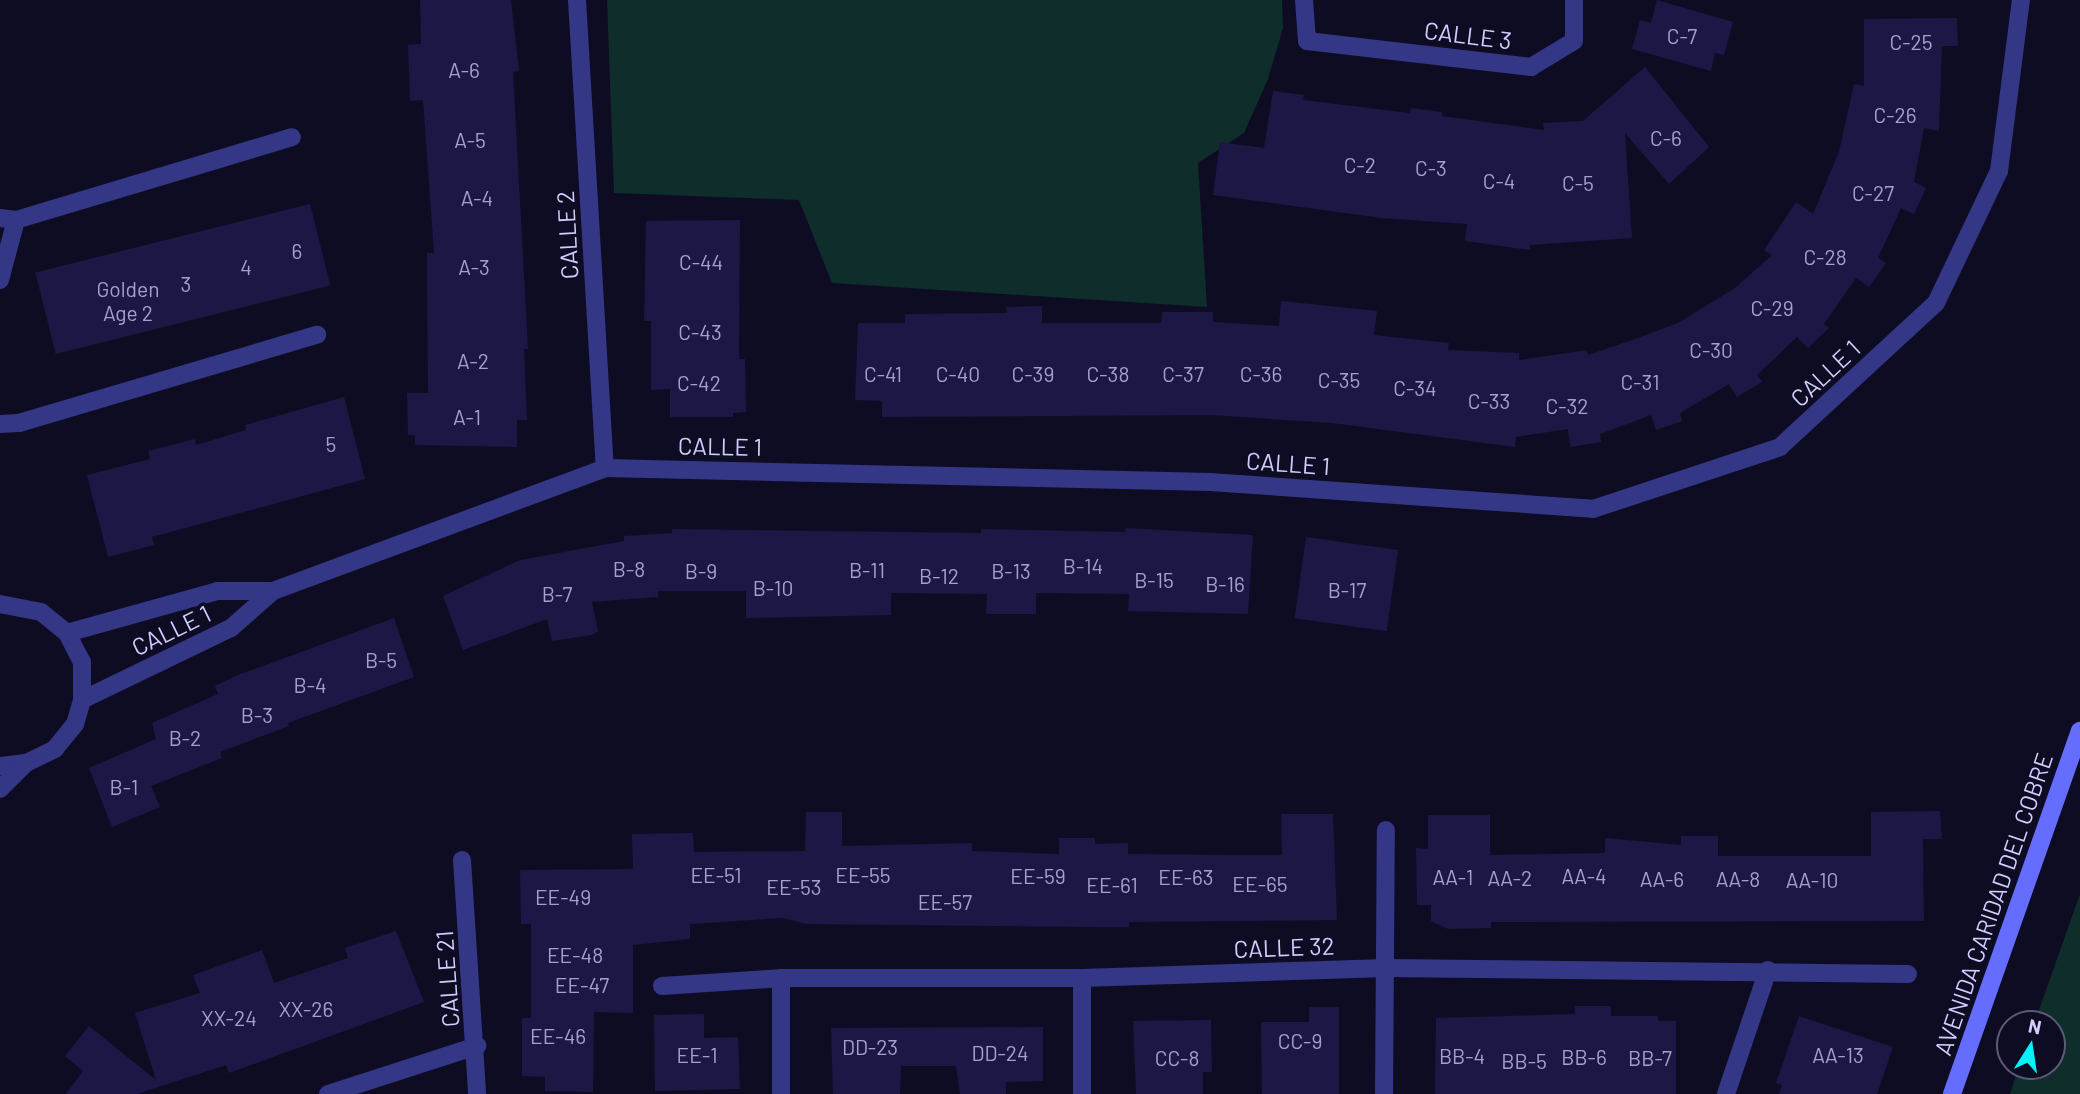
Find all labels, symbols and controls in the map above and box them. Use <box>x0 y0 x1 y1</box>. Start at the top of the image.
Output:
street label: CALLE 3 <box>1423 15 1513 55</box>
house number: C-7 <box>1667 23 1697 49</box>
house number: C-25 <box>1889 29 1933 55</box>
house number: A-6 <box>448 57 480 83</box>
house number: C-26 <box>1873 102 1917 128</box>
house number: C-6 <box>1650 125 1682 151</box>
house number: A-5 <box>454 127 486 153</box>
house number: C-2 <box>1344 152 1376 178</box>
house number: C-3 <box>1415 155 1447 181</box>
house number: C-4 <box>1483 168 1515 194</box>
house number: C-5 <box>1562 170 1594 196</box>
house number: C-27 <box>1852 180 1894 206</box>
house number: A-4 <box>461 185 493 211</box>
street label: CALLE 2 <box>550 190 584 280</box>
house number: 6 <box>292 238 302 264</box>
house number: C-28 <box>1803 244 1847 270</box>
house number: C-44 <box>679 249 723 275</box>
house number: 4 <box>240 254 252 280</box>
house number: A-3 <box>458 254 490 280</box>
house number: 3 <box>181 271 191 297</box>
house number: Golden Age 2 <box>96 276 160 326</box>
house number: C-29 <box>1750 295 1794 321</box>
house number: C-43 <box>678 319 722 345</box>
street label: CALLE 1 <box>1784 334 1866 412</box>
house number: C-30 <box>1689 337 1733 363</box>
house number: A-2 <box>457 348 489 374</box>
house number: C-41 <box>864 361 902 387</box>
house number: C-40 <box>936 361 980 387</box>
house number: C-39 <box>1012 361 1054 387</box>
house number: C-38 <box>1087 361 1129 387</box>
house number: C-37 <box>1162 361 1204 387</box>
house number: C-36 <box>1240 361 1282 387</box>
house number: C-35 <box>1318 367 1360 393</box>
house number: C-31 <box>1620 369 1660 395</box>
house number: C-42 <box>677 370 721 396</box>
house number: C-34 <box>1393 375 1437 401</box>
house number: C-33 <box>1468 388 1510 414</box>
house number: C-32 <box>1545 393 1589 419</box>
house number: A-1 <box>453 404 481 430</box>
house number: 5 <box>326 431 336 457</box>
street label: CALLE 1 <box>678 431 762 461</box>
street label: CALLE 1 <box>1245 446 1331 480</box>
house number: B-14 <box>1063 553 1103 579</box>
house number: B-8 <box>613 556 645 582</box>
house number: B-11 <box>849 557 885 583</box>
house number: B-9 <box>685 558 717 584</box>
house number: B-13 <box>991 558 1031 584</box>
house number: B-12 <box>919 563 959 589</box>
house number: B-15 <box>1134 567 1174 593</box>
house number: B-16 <box>1205 571 1245 597</box>
house number: B-10 <box>753 575 793 601</box>
house number: B-17 <box>1328 577 1366 603</box>
house number: B-7 <box>542 581 572 607</box>
street label: CALLE 1 <box>127 599 215 661</box>
house number: B-5 <box>365 647 397 673</box>
house number: B-4 <box>293 672 327 698</box>
house number: B-3 <box>241 702 273 728</box>
house number: B-2 <box>169 725 201 751</box>
street label: AVENIDA CARIDAD DEL COBRE <box>1928 749 2058 1059</box>
house number: B-1 <box>110 774 138 800</box>
house number: EE-51 <box>690 862 742 888</box>
house number: EE-55 <box>835 862 891 888</box>
house number: EE-59 <box>1010 863 1066 889</box>
house number: AA-4 <box>1561 863 1607 889</box>
house number: EE-63 <box>1158 864 1214 890</box>
house number: AA-1 <box>1433 864 1473 890</box>
house number: AA-2 <box>1488 865 1532 891</box>
house number: AA-6 <box>1640 866 1684 892</box>
house number: AA-8 <box>1716 866 1760 892</box>
house number: AA-10 <box>1786 867 1838 893</box>
house number: EE-65 <box>1232 871 1288 897</box>
house number: EE-61 <box>1086 872 1138 898</box>
house number: EE-53 <box>766 874 822 900</box>
house number: EE-49 <box>535 884 591 910</box>
house number: EE-57 <box>918 889 972 915</box>
street label: CALLE 21 <box>429 930 465 1028</box>
street label: CALLE 32 <box>1233 931 1335 963</box>
house number: EE-48 <box>547 942 603 968</box>
house number: EE-47 <box>555 972 609 998</box>
house number: XX-26 <box>279 996 333 1022</box>
house number: XX-24 <box>201 1005 257 1031</box>
north arrow <box>1996 1010 2066 1080</box>
house number: EE-46 <box>530 1023 586 1049</box>
house number: CC-9 <box>1278 1028 1322 1054</box>
house number: DD-23 <box>842 1034 898 1060</box>
house number: DD-24 <box>971 1040 1029 1066</box>
house number: EE-1 <box>676 1042 718 1068</box>
house number: AA-13 <box>1812 1042 1864 1068</box>
house number: BB-4 <box>1439 1043 1485 1069</box>
house number: BB-6 <box>1561 1044 1607 1070</box>
house number: CC-8 <box>1155 1045 1199 1071</box>
house number: BB-7 <box>1628 1045 1672 1071</box>
house number: BB-5 <box>1501 1048 1547 1074</box>

